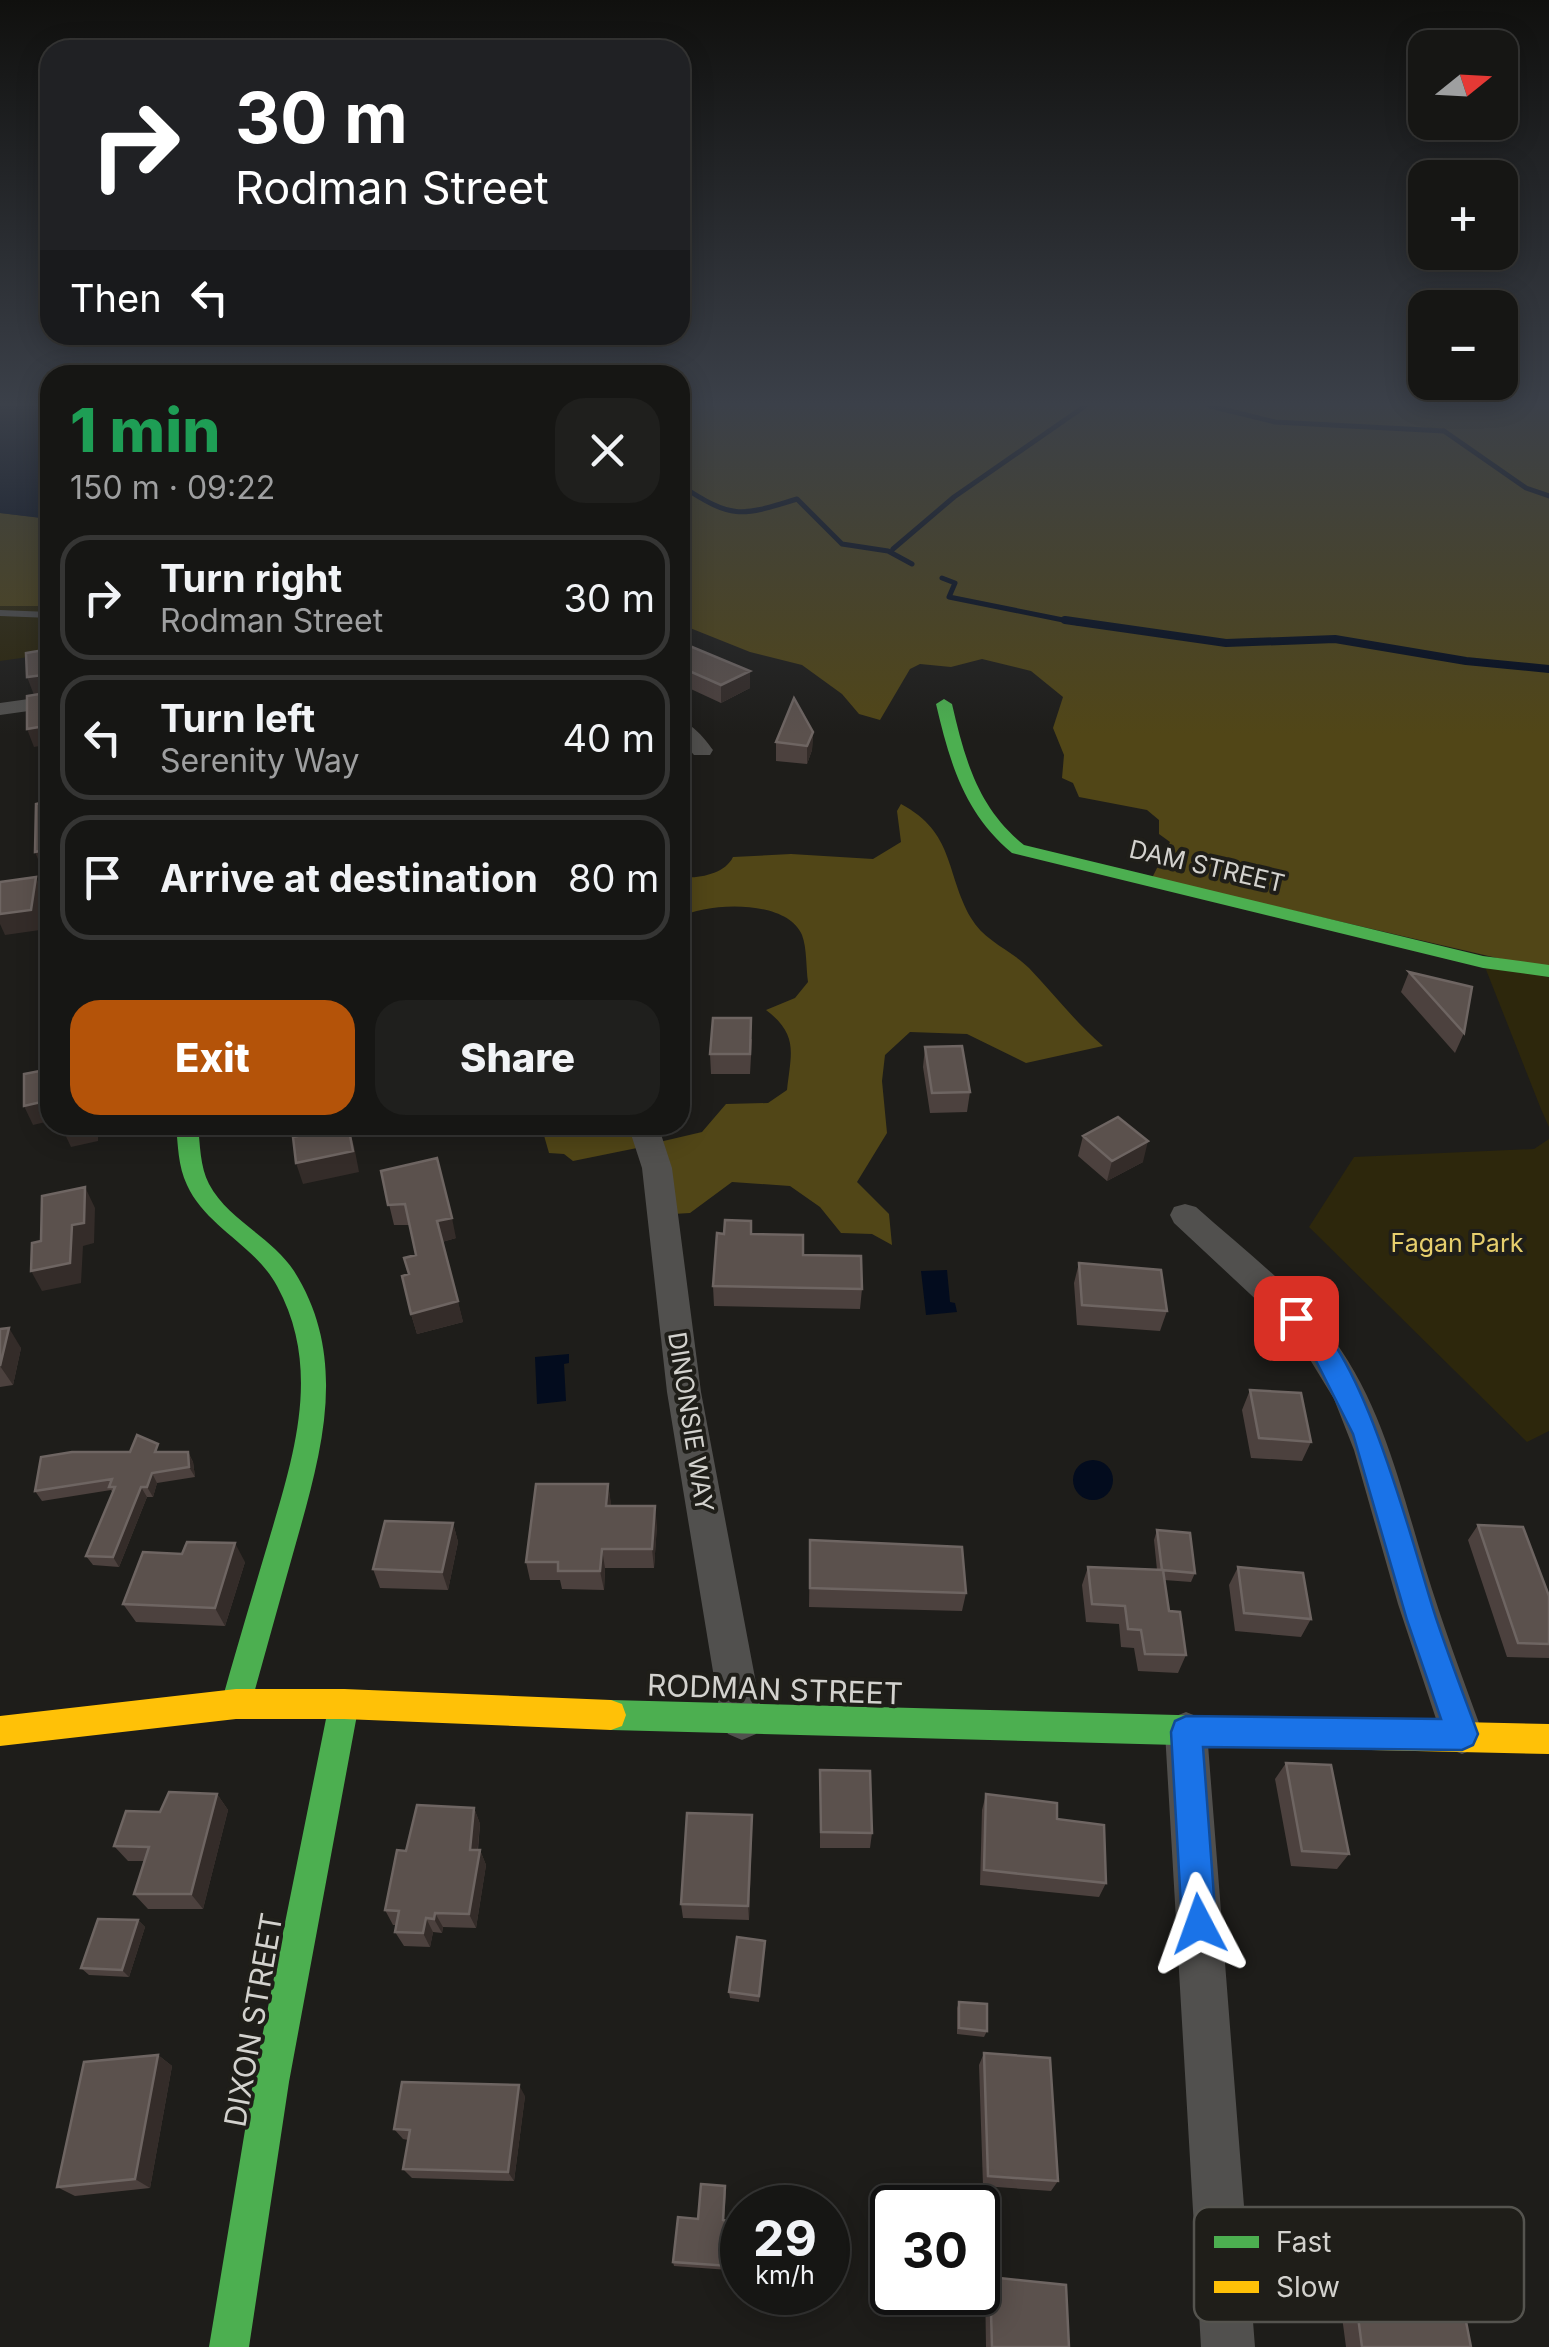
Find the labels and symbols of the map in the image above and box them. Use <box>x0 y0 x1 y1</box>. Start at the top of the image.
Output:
north arrow <box>1408 30 1518 140</box>
street label: DAM STREET <box>1126 834 1288 898</box>
park label: Fagan Park <box>1391 1228 1524 1258</box>
pin <box>1254 1276 1339 1361</box>
street label: DINONSIE WAY <box>662 1330 720 1514</box>
street label: RODMAN STREET <box>646 1667 904 1711</box>
position arrow <box>1147 1872 1251 1976</box>
street label: DIXON STREET <box>216 1910 290 2130</box>
speed limit sign: 30 <box>870 2185 1000 2315</box>
legend <box>1194 2207 1524 2322</box>
text: Fast <box>1276 2225 1332 2259</box>
text: Slow <box>1276 2270 1340 2304</box>

